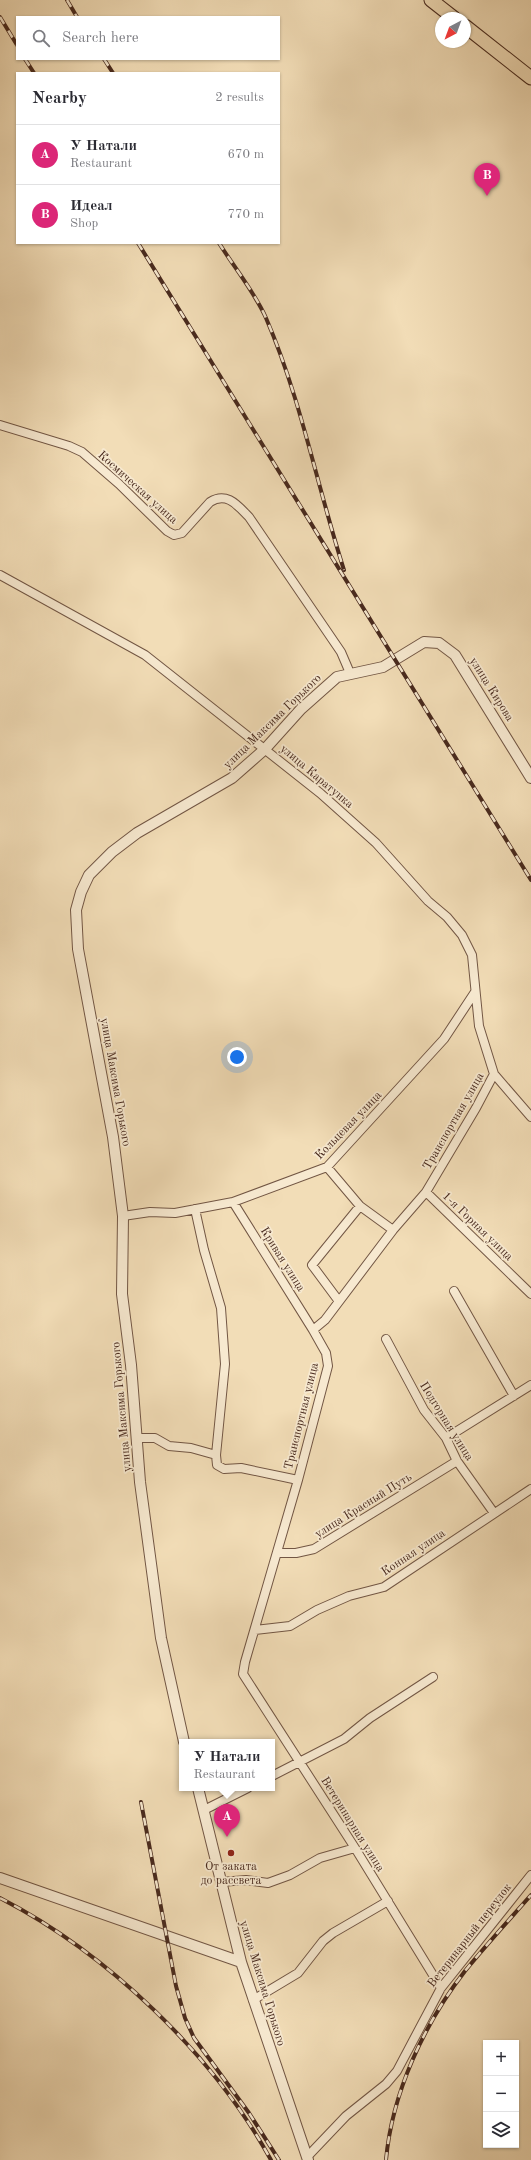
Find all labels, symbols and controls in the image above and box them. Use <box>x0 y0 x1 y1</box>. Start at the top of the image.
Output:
north arrow <box>435 12 471 48</box>
search box <box>16 16 280 60</box>
icon: search <box>30 27 52 49</box>
text: Search here <box>62 31 139 46</box>
text: Nearby <box>32 90 87 107</box>
text: 2 results <box>215 91 264 104</box>
text: У Натали <box>70 139 137 154</box>
text: A <box>40 148 50 161</box>
text: 670 m <box>227 148 264 161</box>
text: Restaurant <box>70 157 132 170</box>
pin: B <box>474 163 500 196</box>
text: Идеал <box>70 199 113 214</box>
text: B <box>40 208 50 221</box>
text: 770 m <box>227 208 264 221</box>
text: Shop <box>70 217 98 230</box>
street label: Космическая улица <box>95 449 179 526</box>
street label: улица Кирова <box>467 655 516 724</box>
street label: улица Максима Горького <box>222 672 324 771</box>
street label: улица Каратунка <box>277 743 355 811</box>
street label: улица Максима Горького <box>98 1017 132 1148</box>
your location <box>227 1047 247 1067</box>
street label: Транспортная улица <box>421 1071 487 1172</box>
street label: Кольцевая улица <box>313 1089 384 1162</box>
street label: 1-я Горная улица <box>440 1190 515 1263</box>
street label: Кривая улица <box>258 1225 307 1294</box>
street label: улица Максима Горького <box>110 1341 134 1472</box>
street label: Транспортная улица <box>283 1361 321 1471</box>
street label: Подгорная улица <box>417 1380 475 1463</box>
street label: улица Красный Путь <box>313 1471 414 1540</box>
street label: Конная улица <box>379 1527 448 1579</box>
popup <box>179 1739 275 1791</box>
text: У Натали <box>193 1750 261 1765</box>
text: Restaurant <box>193 1768 256 1781</box>
street label: Ветеринарная улица <box>318 1775 386 1874</box>
pin: A <box>214 1804 240 1837</box>
marker: От заката до рассвета <box>226 1848 236 1858</box>
place label: От заката до рассвета <box>201 1861 261 1887</box>
street label: Ветеринарный переулок <box>426 1881 514 1990</box>
street label: улица Максима Горького <box>237 1919 287 2048</box>
map controls <box>483 2040 519 2148</box>
button: + <box>483 2040 519 2076</box>
button: − <box>483 2076 519 2112</box>
button: layers <box>483 2112 519 2148</box>

